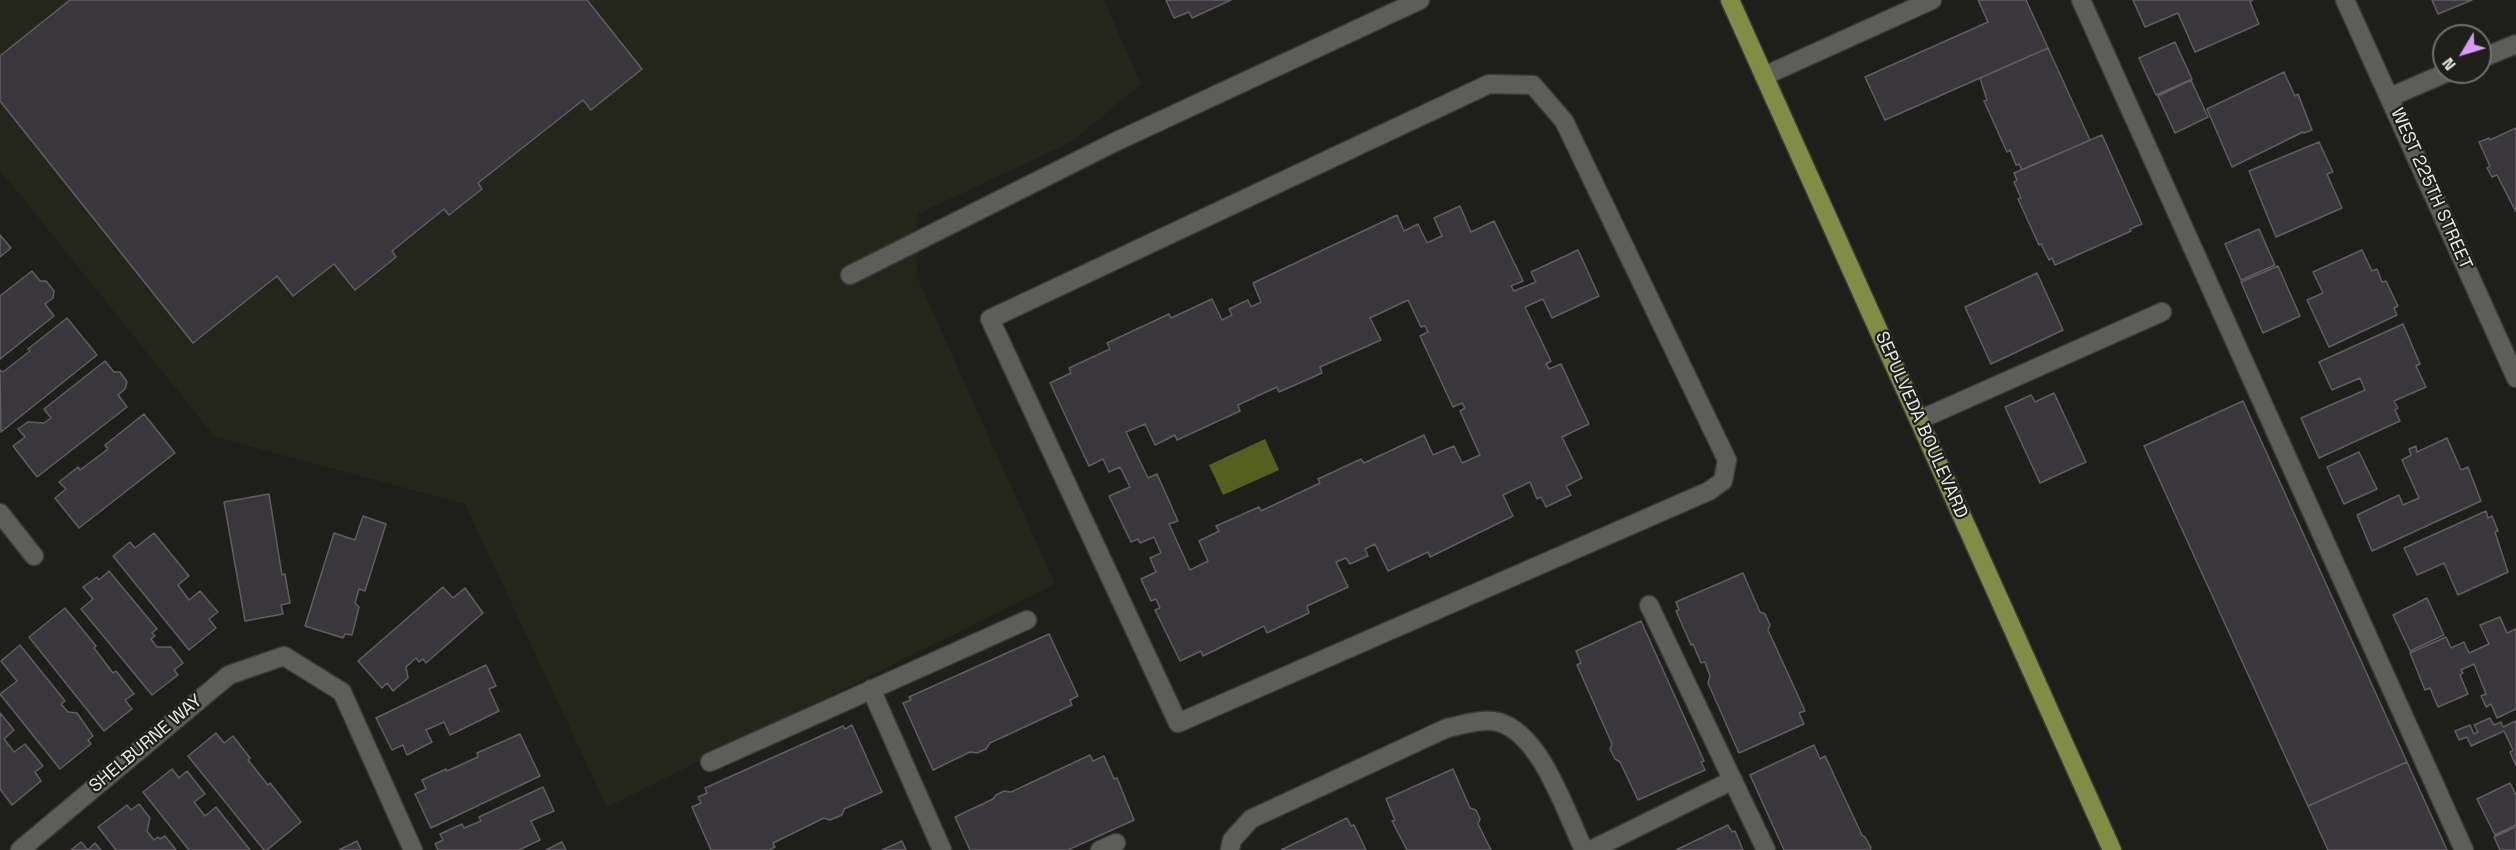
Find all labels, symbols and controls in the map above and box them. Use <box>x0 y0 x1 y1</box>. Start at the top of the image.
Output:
north arrow <box>2432 24 2492 84</box>
text: N <box>2437 53 2461 75</box>
street label: WEST 225TH STREET <box>2386 105 2476 273</box>
street label: SEPULVEDA BOULEVARD <box>1870 328 1972 522</box>
street label: SHELBURNE WAY <box>85 690 207 798</box>

